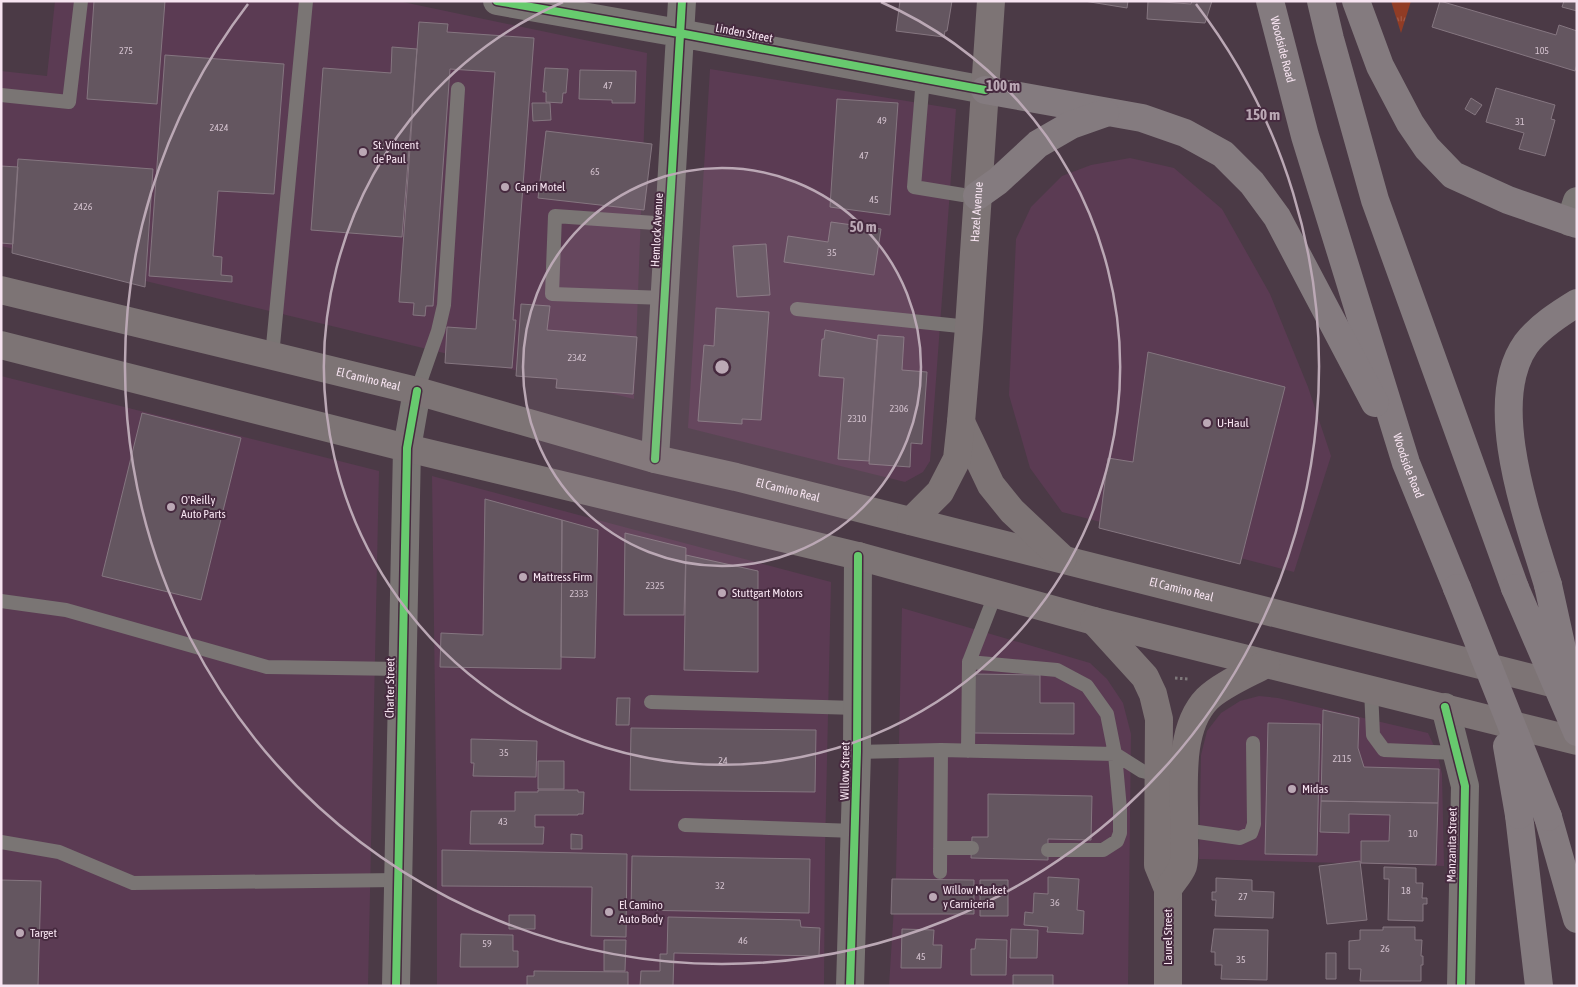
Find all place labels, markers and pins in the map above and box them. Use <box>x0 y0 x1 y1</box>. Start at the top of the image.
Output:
place label: St. Vincent de Paul <box>373 138 419 166</box>
marker: St. Vincent de Paul <box>357 146 369 158</box>
place label: Capri Motel <box>515 180 566 194</box>
marker: Capri Motel <box>499 181 511 193</box>
centre of rings <box>713 358 731 376</box>
place label: U-Haul <box>1217 416 1249 430</box>
marker: U-Haul <box>1201 417 1213 429</box>
place label: O'Reilly Auto Parts <box>181 493 226 521</box>
marker: O'Reilly Auto Parts <box>165 501 177 513</box>
place label: Mattress Firm <box>533 570 592 584</box>
marker: Mattress Firm <box>517 571 529 583</box>
place label: Stuttgart Motors <box>732 586 803 600</box>
marker: Stuttgart Motors <box>716 587 728 599</box>
place label: Midas <box>1302 782 1328 796</box>
marker: Midas <box>1286 783 1298 795</box>
place label: Willow Market y Carniceria <box>943 883 1007 911</box>
marker: Willow Market y Carniceria <box>927 891 939 903</box>
place label: El Camino Auto Body <box>619 898 663 926</box>
marker: El Camino Auto Body <box>603 906 615 918</box>
place label: Target <box>30 926 58 940</box>
marker: Target <box>14 927 26 939</box>

